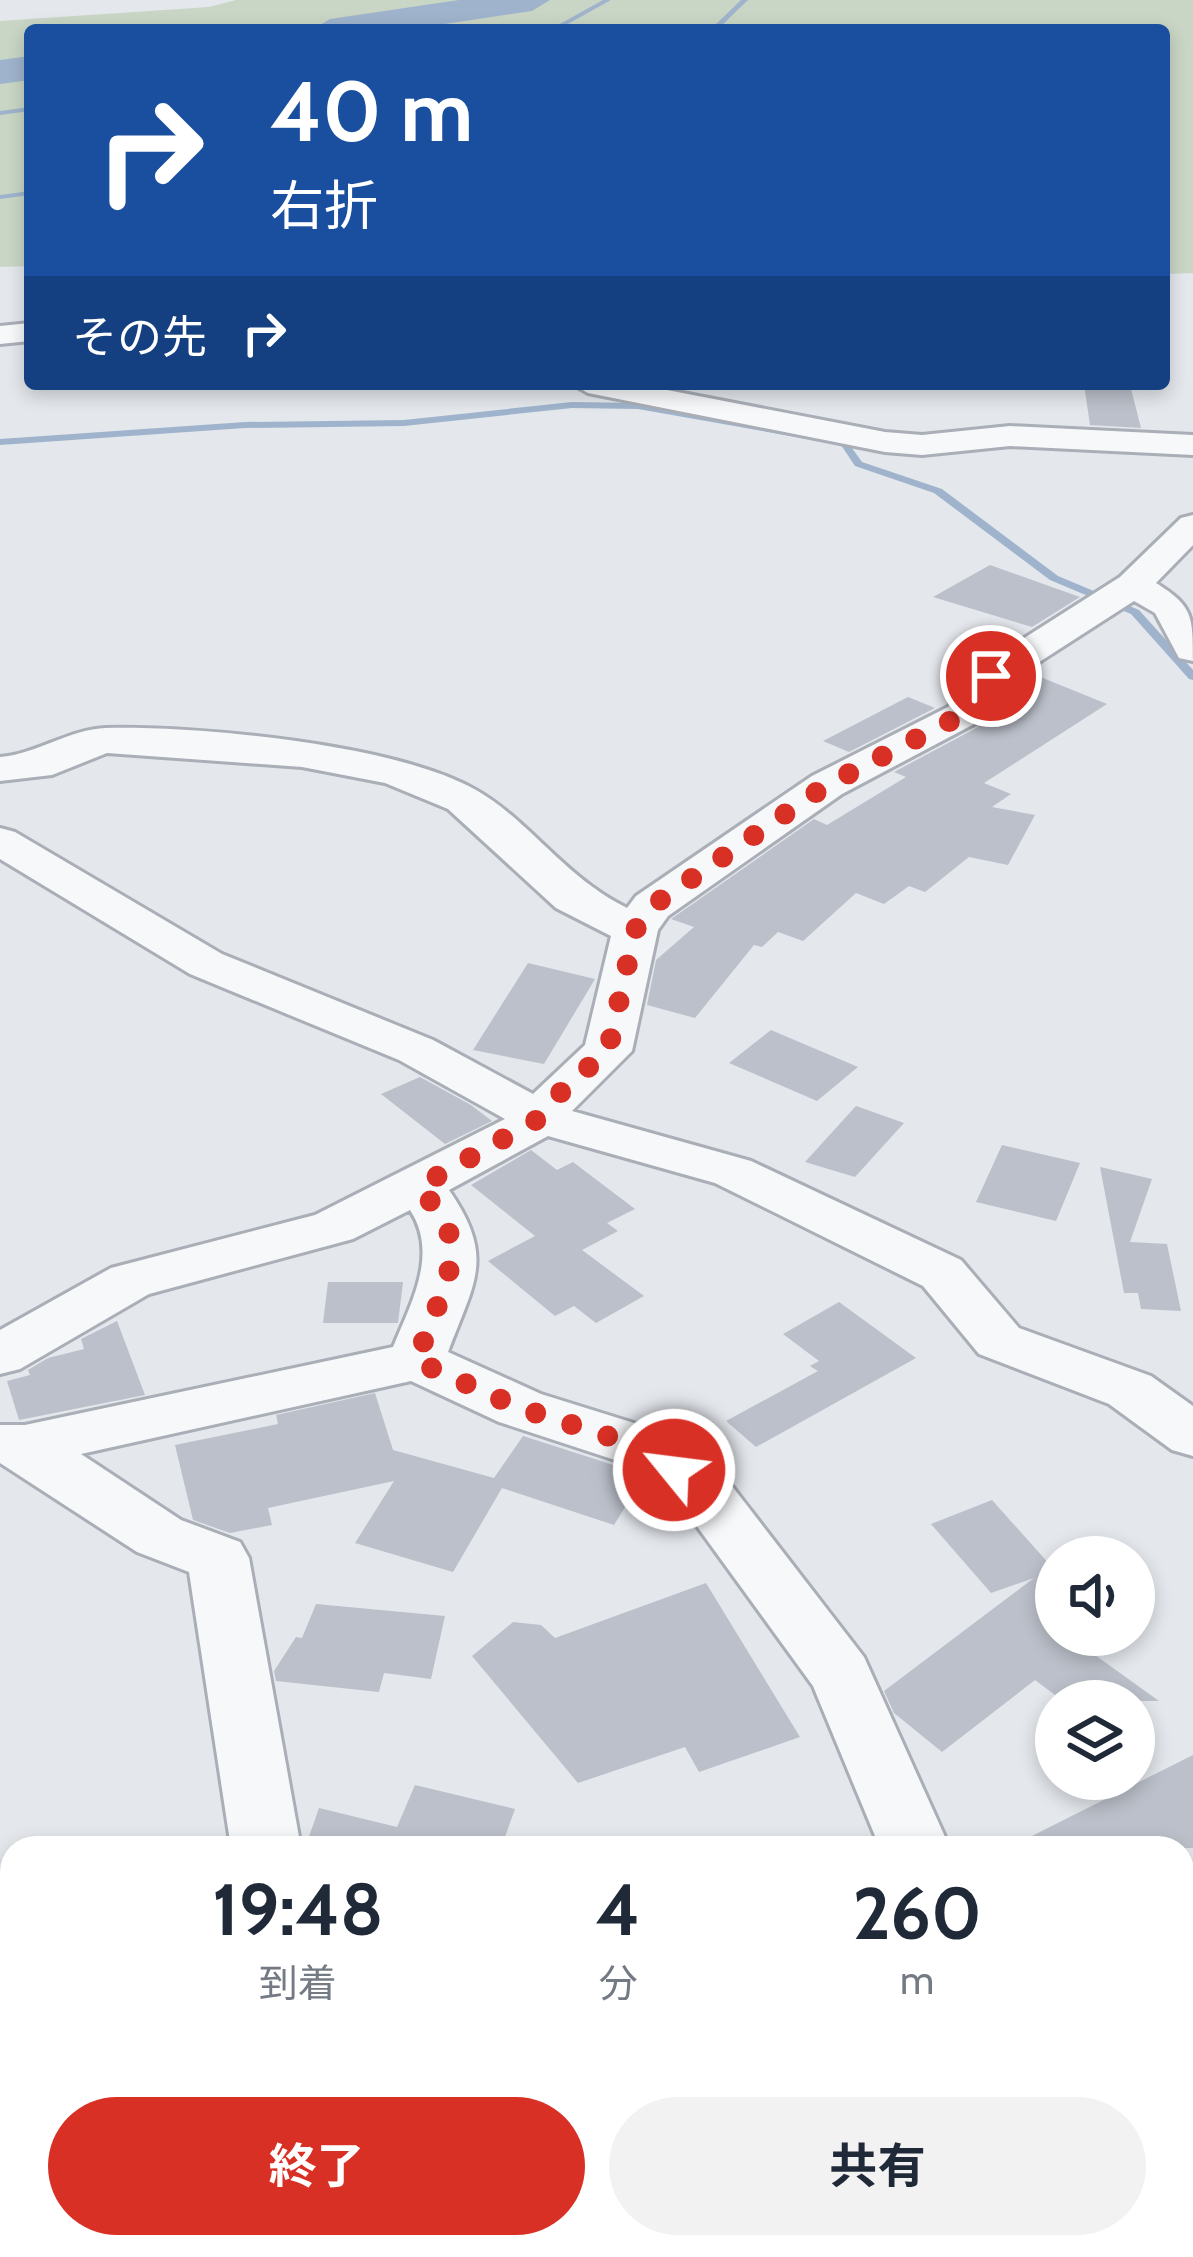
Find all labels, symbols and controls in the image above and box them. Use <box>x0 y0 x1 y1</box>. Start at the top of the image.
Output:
text: 40 m <box>270 60 473 162</box>
icon: right <box>72 72 228 228</box>
text: 右折 <box>270 173 378 239</box>
icon: right <box>231 300 297 366</box>
text: その先 <box>72 310 207 364</box>
pin <box>940 625 1042 727</box>
icon: arrive <box>958 643 1024 709</box>
position arrow <box>611 1407 737 1533</box>
map controls <box>1035 1536 1155 1800</box>
button: sound <box>1035 1536 1155 1656</box>
button: layers <box>1035 1680 1155 1800</box>
text: 19:48 <box>212 1866 383 1953</box>
text: 4 <box>596 1866 640 1953</box>
text: 260 <box>852 1870 982 1957</box>
text: m <box>900 1956 934 2004</box>
text: 到着 <box>259 1959 337 2007</box>
text: 分 <box>598 1959 637 2007</box>
button: 終了 <box>48 2097 585 2235</box>
button: 共有 <box>609 2097 1146 2235</box>

